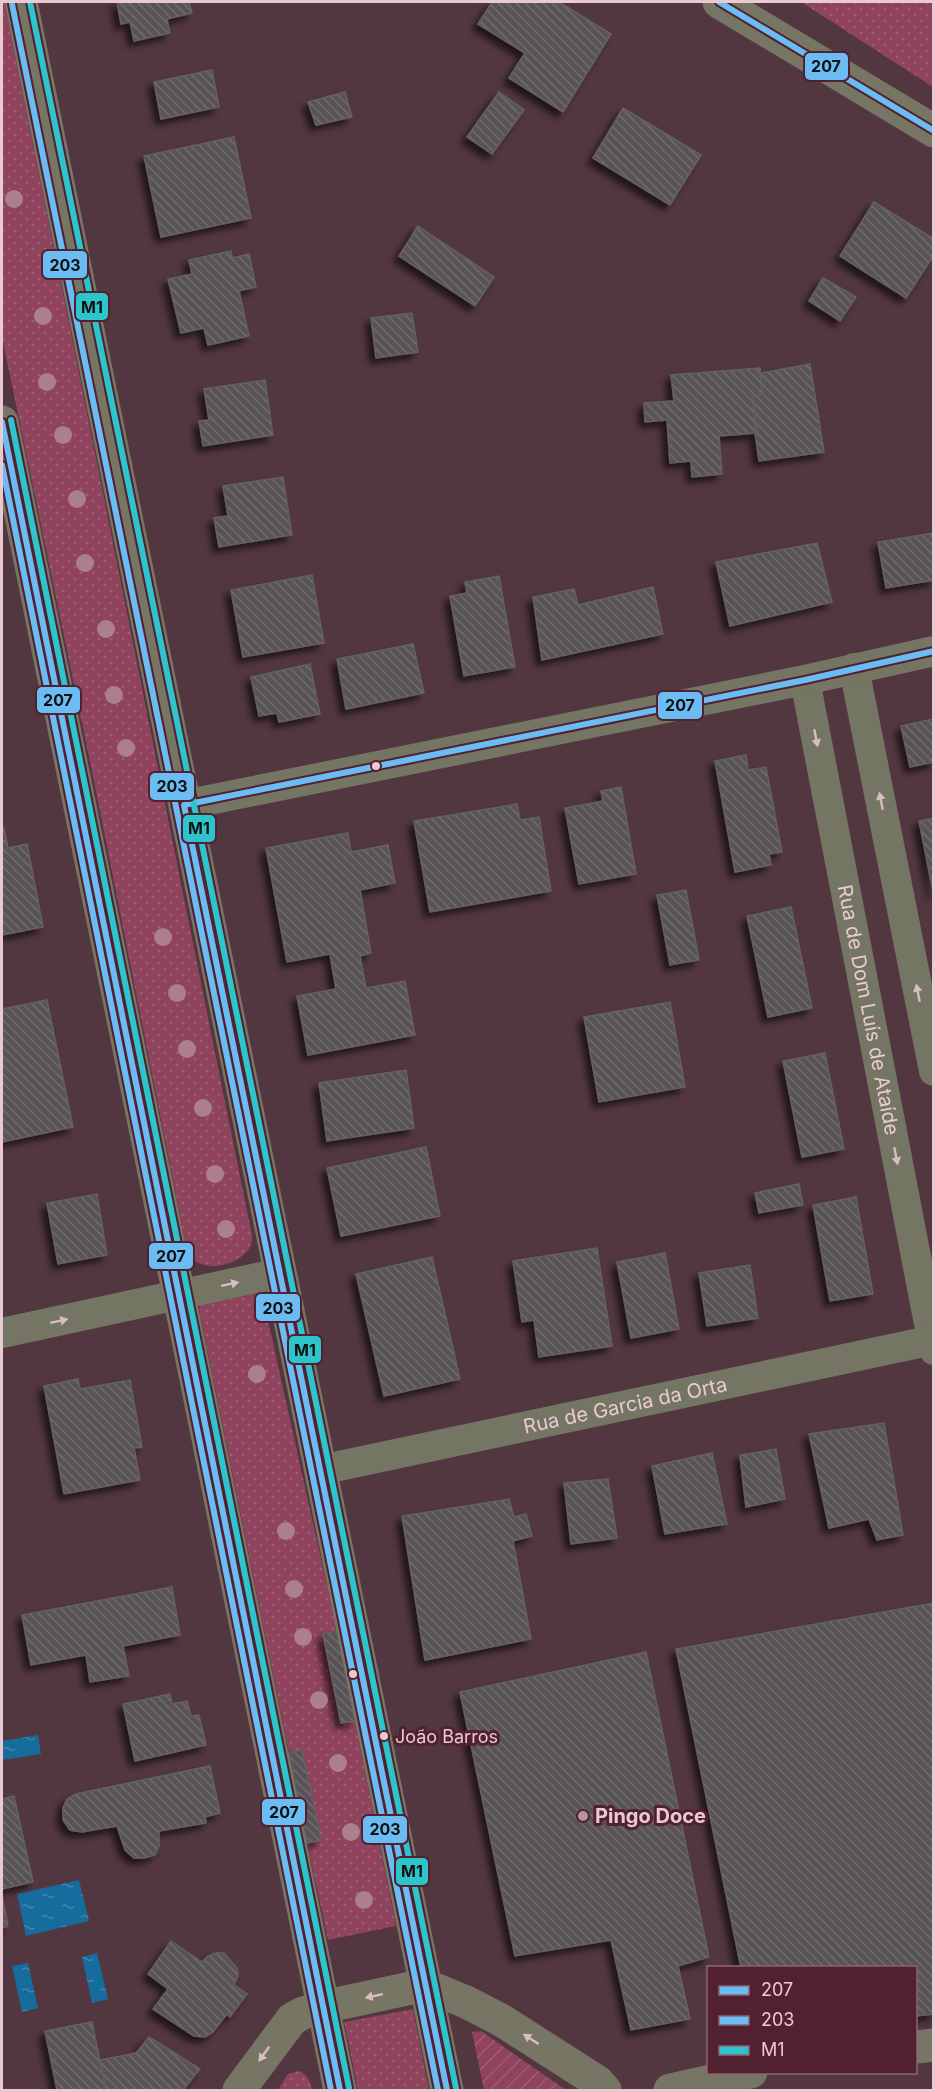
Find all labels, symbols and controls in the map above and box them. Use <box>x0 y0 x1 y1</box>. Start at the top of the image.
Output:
line badge: 207 <box>804 52 849 81</box>
text: 207 <box>811 56 841 76</box>
line badge: 203 <box>42 250 88 279</box>
text: 203 <box>49 255 81 275</box>
line badge: M1 <box>75 292 109 321</box>
text: M1 <box>81 297 103 317</box>
line badge: 207 <box>36 686 81 714</box>
text: 207 <box>43 690 73 710</box>
line badge: 207 <box>657 691 703 720</box>
text: 207 <box>665 695 695 715</box>
one-way arrow <box>812 728 821 747</box>
unlabelled marker <box>370 760 382 772</box>
line badge: 203 <box>149 772 195 801</box>
text: 203 <box>156 776 188 796</box>
one-way arrow <box>875 792 885 811</box>
line badge: M1 <box>182 814 216 843</box>
text: M1 <box>188 818 210 838</box>
street label: Rua de Dom Luís de Ataíde <box>833 883 904 1137</box>
one-way arrow <box>913 983 922 1002</box>
one-way arrow <box>892 1147 901 1166</box>
line badge: 207 <box>148 1242 194 1270</box>
text: 207 <box>156 1246 186 1266</box>
one-way arrow <box>221 1279 239 1289</box>
line badge: 203 <box>255 1293 301 1322</box>
text: 203 <box>262 1298 294 1318</box>
one-way arrow <box>49 1316 68 1326</box>
line badge: M1 <box>288 1335 322 1364</box>
text: M1 <box>294 1340 316 1360</box>
street label: Rua de Garcia da Orta <box>521 1372 729 1439</box>
unlabelled marker <box>347 1668 359 1680</box>
place label: João Barros <box>395 1726 498 1747</box>
marker: João Barros <box>378 1730 390 1742</box>
line badge: 207 <box>261 1798 306 1826</box>
text: 207 <box>269 1802 299 1822</box>
place label: Pingo Doce <box>595 1804 706 1828</box>
marker: Pingo Doce <box>576 1809 590 1823</box>
line badge: 203 <box>362 1815 408 1844</box>
text: 203 <box>369 1819 401 1839</box>
line badge: M1 <box>395 1857 429 1886</box>
text: M1 <box>401 1861 423 1881</box>
legend <box>707 1966 917 2074</box>
text: 207 <box>761 1979 793 2000</box>
one-way arrow <box>364 1992 383 2001</box>
text: 203 <box>761 2009 794 2030</box>
one-way arrow <box>523 2034 540 2045</box>
text: M1 <box>761 2039 785 2060</box>
one-way arrow <box>259 2047 271 2062</box>

